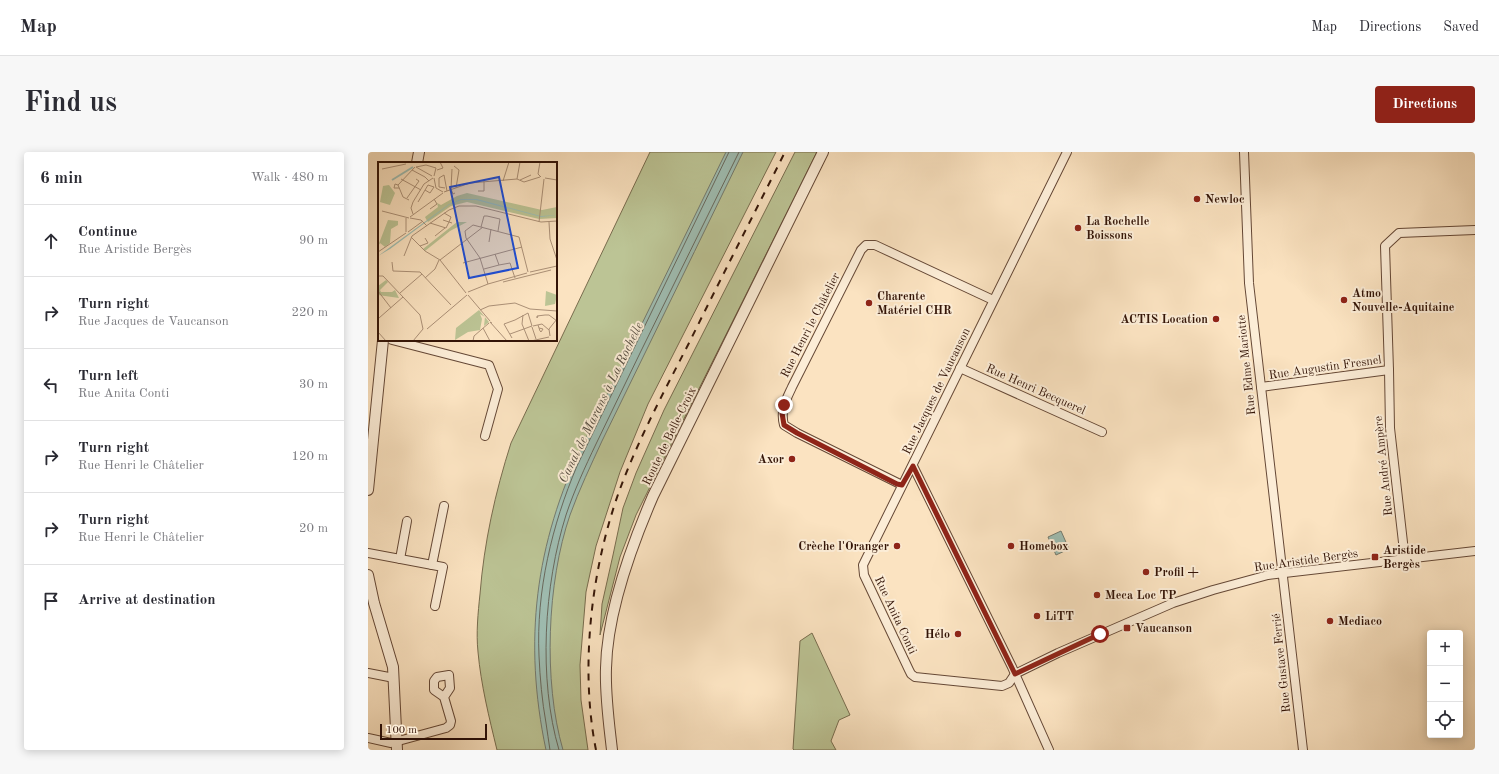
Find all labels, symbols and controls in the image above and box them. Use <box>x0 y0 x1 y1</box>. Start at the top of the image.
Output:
text: Map <box>20 18 57 37</box>
text: Map <box>1311 20 1337 34</box>
text: Directions <box>1359 20 1421 34</box>
text: Saved <box>1443 20 1479 34</box>
button: Directions <box>1375 86 1475 123</box>
text: Find us <box>24 90 117 118</box>
inset map <box>378 162 557 341</box>
text: 6 min <box>40 170 83 187</box>
text: Walk · 480 m <box>251 171 328 184</box>
marker: Newloc <box>1192 194 1202 204</box>
place label: Newloc <box>1205 194 1245 206</box>
place label: La Rochelle Boissons <box>1086 216 1150 242</box>
marker: La Rochelle Boissons <box>1073 223 1083 233</box>
text: Continue <box>78 225 137 240</box>
icon: ahead <box>40 230 62 252</box>
text: 90 m <box>299 234 328 247</box>
text: Rue Aristide Bergès <box>78 243 192 256</box>
street label: Rue Henri le Châtelier <box>779 271 843 380</box>
place label: Atmo Nouvelle-Aquitaine <box>1352 288 1455 314</box>
place label: Charente Matériel CHR <box>877 291 952 317</box>
marker: Atmo Nouvelle-Aquitaine <box>1339 295 1349 305</box>
text: Turn right <box>78 297 149 312</box>
marker: Charente Matériel CHR <box>864 298 874 308</box>
icon: right <box>40 302 62 324</box>
text: 220 m <box>291 306 328 319</box>
place label: ACTIS Location <box>1120 314 1208 326</box>
marker: ACTIS Location <box>1211 314 1221 324</box>
street label: Rue Edme Mariotte <box>1236 314 1258 416</box>
text: Rue Jacques de Vaucanson <box>78 315 229 328</box>
water label: Canal de Marans à La Rochelle <box>557 320 646 485</box>
street label: Rue Jacques de Vaucanson <box>901 326 973 457</box>
street label: Rue Augustin Fresnel <box>1268 354 1382 382</box>
street label: Rue Henri Becquerel <box>984 363 1087 417</box>
text: Turn left <box>78 369 138 384</box>
icon: left <box>40 374 62 396</box>
text: 30 m <box>299 378 328 391</box>
street label: Route de Belle-Croix <box>641 385 699 488</box>
text: Rue Anita Conti <box>78 387 169 400</box>
route end <box>775 396 793 414</box>
street label: Rue André Ampère <box>1373 415 1395 516</box>
text: Turn right <box>78 441 149 456</box>
icon: right <box>40 446 62 468</box>
text: 120 m <box>291 450 328 463</box>
place label: Axor <box>758 454 784 466</box>
marker: Axor <box>787 454 797 464</box>
text: Rue Henri le Châtelier <box>78 459 204 472</box>
text: Turn right <box>78 513 149 528</box>
icon: right <box>40 518 62 540</box>
text: 20 m <box>299 522 328 535</box>
text: Rue Henri le Châtelier <box>78 531 204 544</box>
place label: Crèche l'Oranger <box>798 541 889 553</box>
marker: Crèche l'Oranger <box>892 541 902 551</box>
marker: Homebox <box>1006 541 1016 551</box>
place label: Homebox <box>1019 541 1068 553</box>
place label: Aristide Bergès <box>1383 545 1426 571</box>
street label: Rue Aristide Bergès <box>1253 548 1359 574</box>
marker: Aristide Bergès <box>1370 552 1380 562</box>
marker: Profil + <box>1141 567 1151 577</box>
place label: Profil + <box>1154 567 1199 579</box>
street label: Rue Anita Conti <box>872 575 918 656</box>
icon: arrive <box>40 590 62 612</box>
marker: Meca Loc TP <box>1092 590 1102 600</box>
place label: Meca Loc TP <box>1105 590 1177 602</box>
text: Arrive at destination <box>78 593 216 608</box>
marker: LiTT <box>1032 611 1042 621</box>
place label: LiTT <box>1045 611 1074 623</box>
street label: Rue Gustave Ferrié <box>1271 612 1293 713</box>
marker: Mediaco <box>1325 616 1335 626</box>
place label: Mediaco <box>1338 616 1382 628</box>
marker: Vaucanson <box>1122 623 1132 633</box>
place label: Vaucanson <box>1135 623 1192 635</box>
route start <box>1091 625 1109 643</box>
place label: Hélo <box>925 629 950 641</box>
marker: Hélo <box>953 629 963 639</box>
map controls <box>1427 630 1463 738</box>
button: + <box>1427 630 1463 666</box>
button: − <box>1427 666 1463 702</box>
button: locate <box>1427 702 1463 738</box>
scale bar <box>380 722 487 741</box>
text: 100 m <box>386 725 417 736</box>

